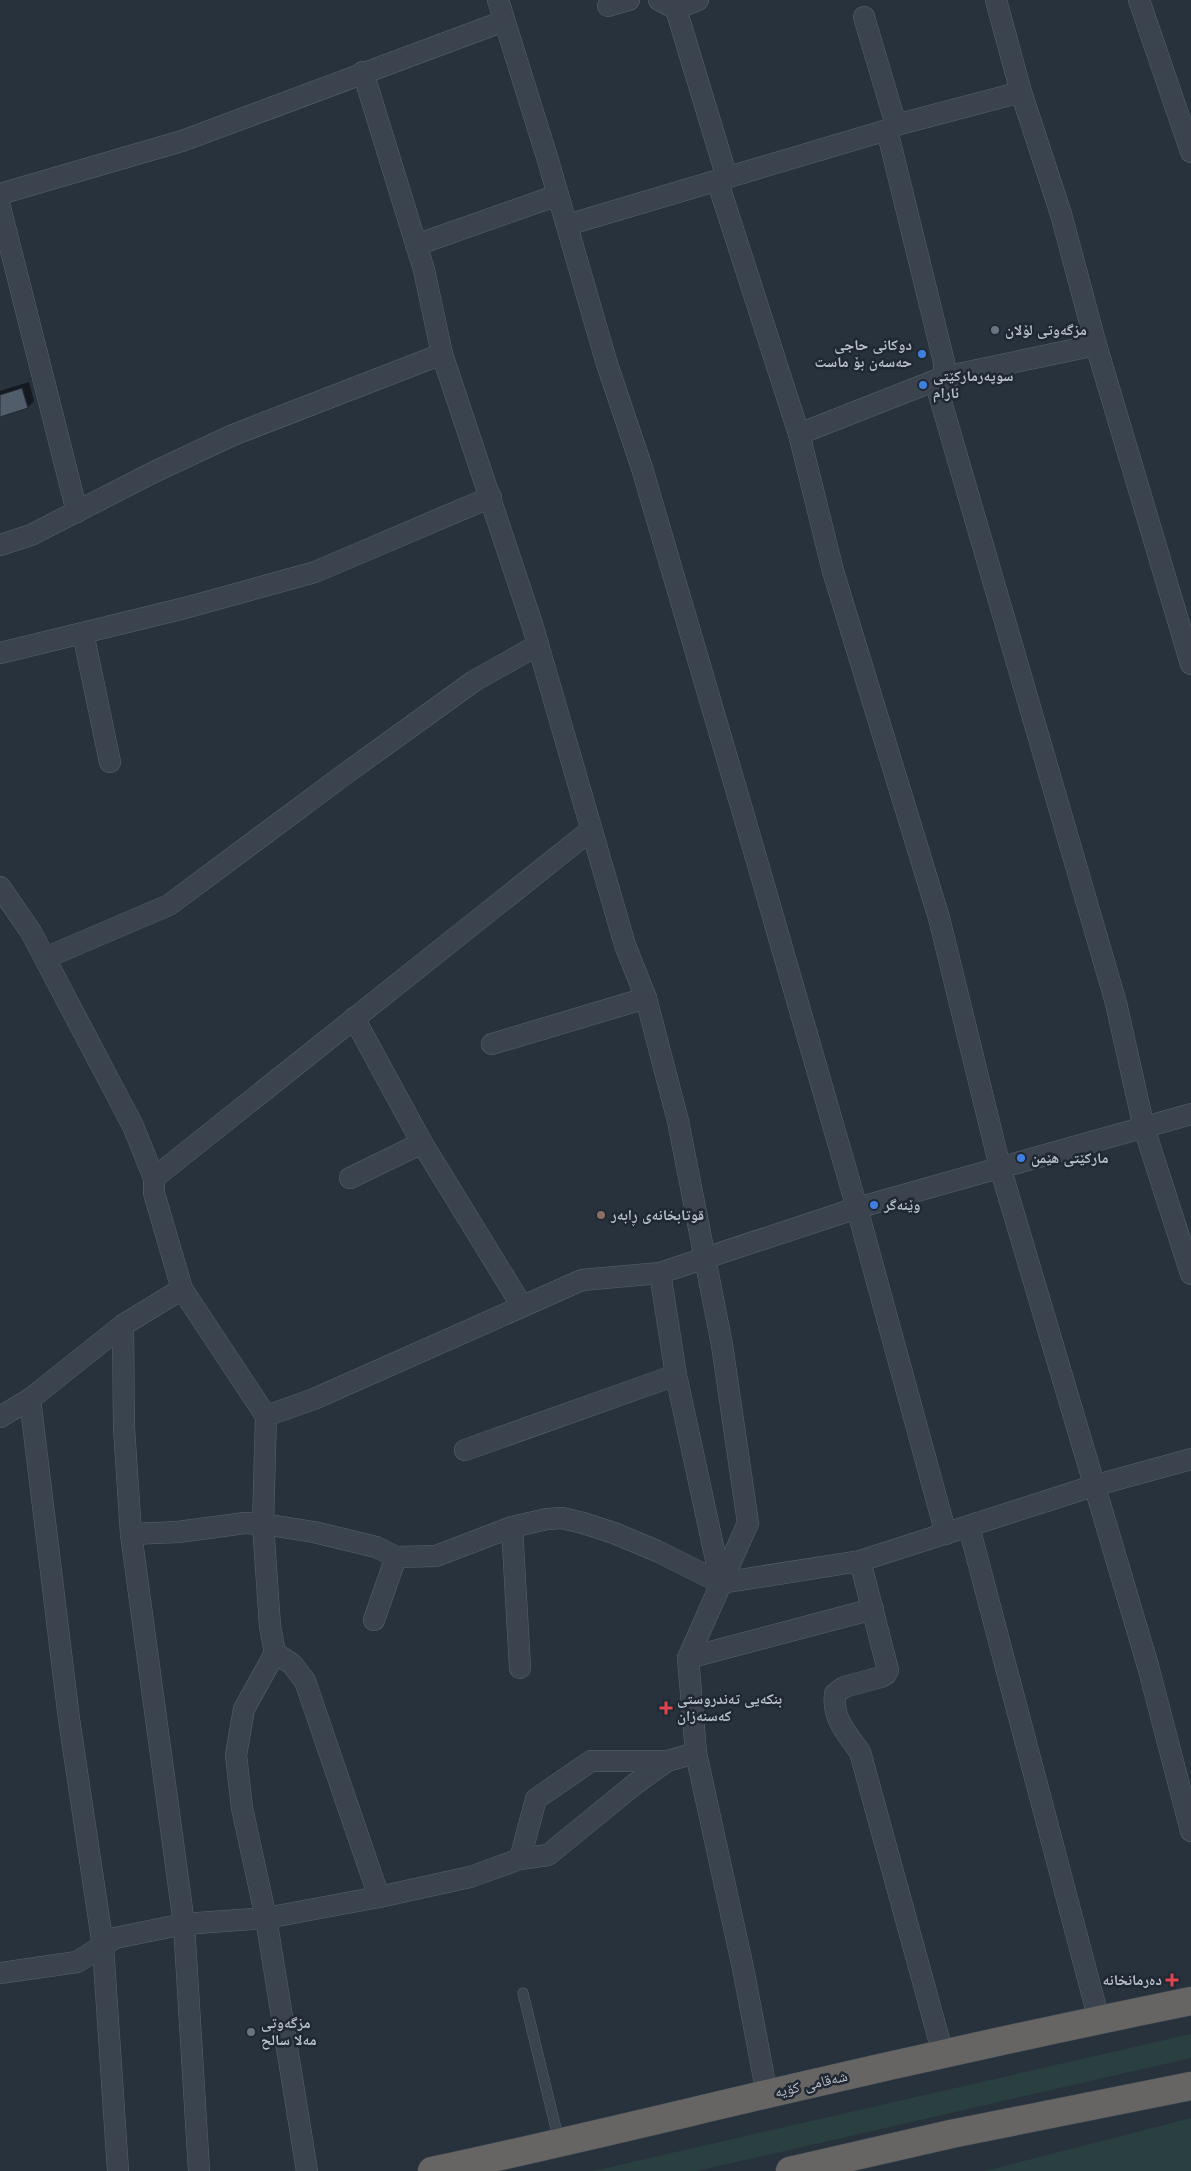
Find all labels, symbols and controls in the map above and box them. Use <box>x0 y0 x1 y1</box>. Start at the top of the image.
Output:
place label: مزگەوتی لۆلان <box>1005 321 1087 339</box>
marker: مزگەوتی لۆلان <box>989 324 1001 336</box>
place label: دوکانی حاجی حەسەن بۆ ماست <box>815 336 912 371</box>
marker: دوکانی حاجی حەسەن بۆ ماست <box>916 348 928 360</box>
place label: سوپەرمارکێتی ئارام <box>933 367 1013 403</box>
marker: سوپەرمارکێتی ئارام <box>917 379 929 391</box>
place label: مارکێتی هێمن <box>1031 1149 1108 1167</box>
marker: مارکێتی هێمن <box>1015 1152 1027 1164</box>
place label: وێنەگر <box>883 1196 921 1214</box>
marker: وێنەگر <box>868 1199 880 1211</box>
place label: قوتابخانەی ڕابەر <box>610 1206 704 1227</box>
marker: قوتابخانەی ڕابەر <box>595 1209 607 1221</box>
place label: بنکەیی تەندروستی کەسنەزان <box>677 1690 782 1725</box>
marker: بنکەیی تەندروستی کەسنەزان <box>659 1701 673 1715</box>
place label: دەرمانخانە <box>1103 1971 1162 1989</box>
marker: دەرمانخانە <box>1166 1974 1178 1986</box>
place label: مزگەوتی مەلا سالح <box>261 2014 317 2050</box>
marker: مزگەوتی مەلا سالح <box>245 2026 257 2038</box>
street label: شەقامی کۆیە <box>773 2067 850 2102</box>

